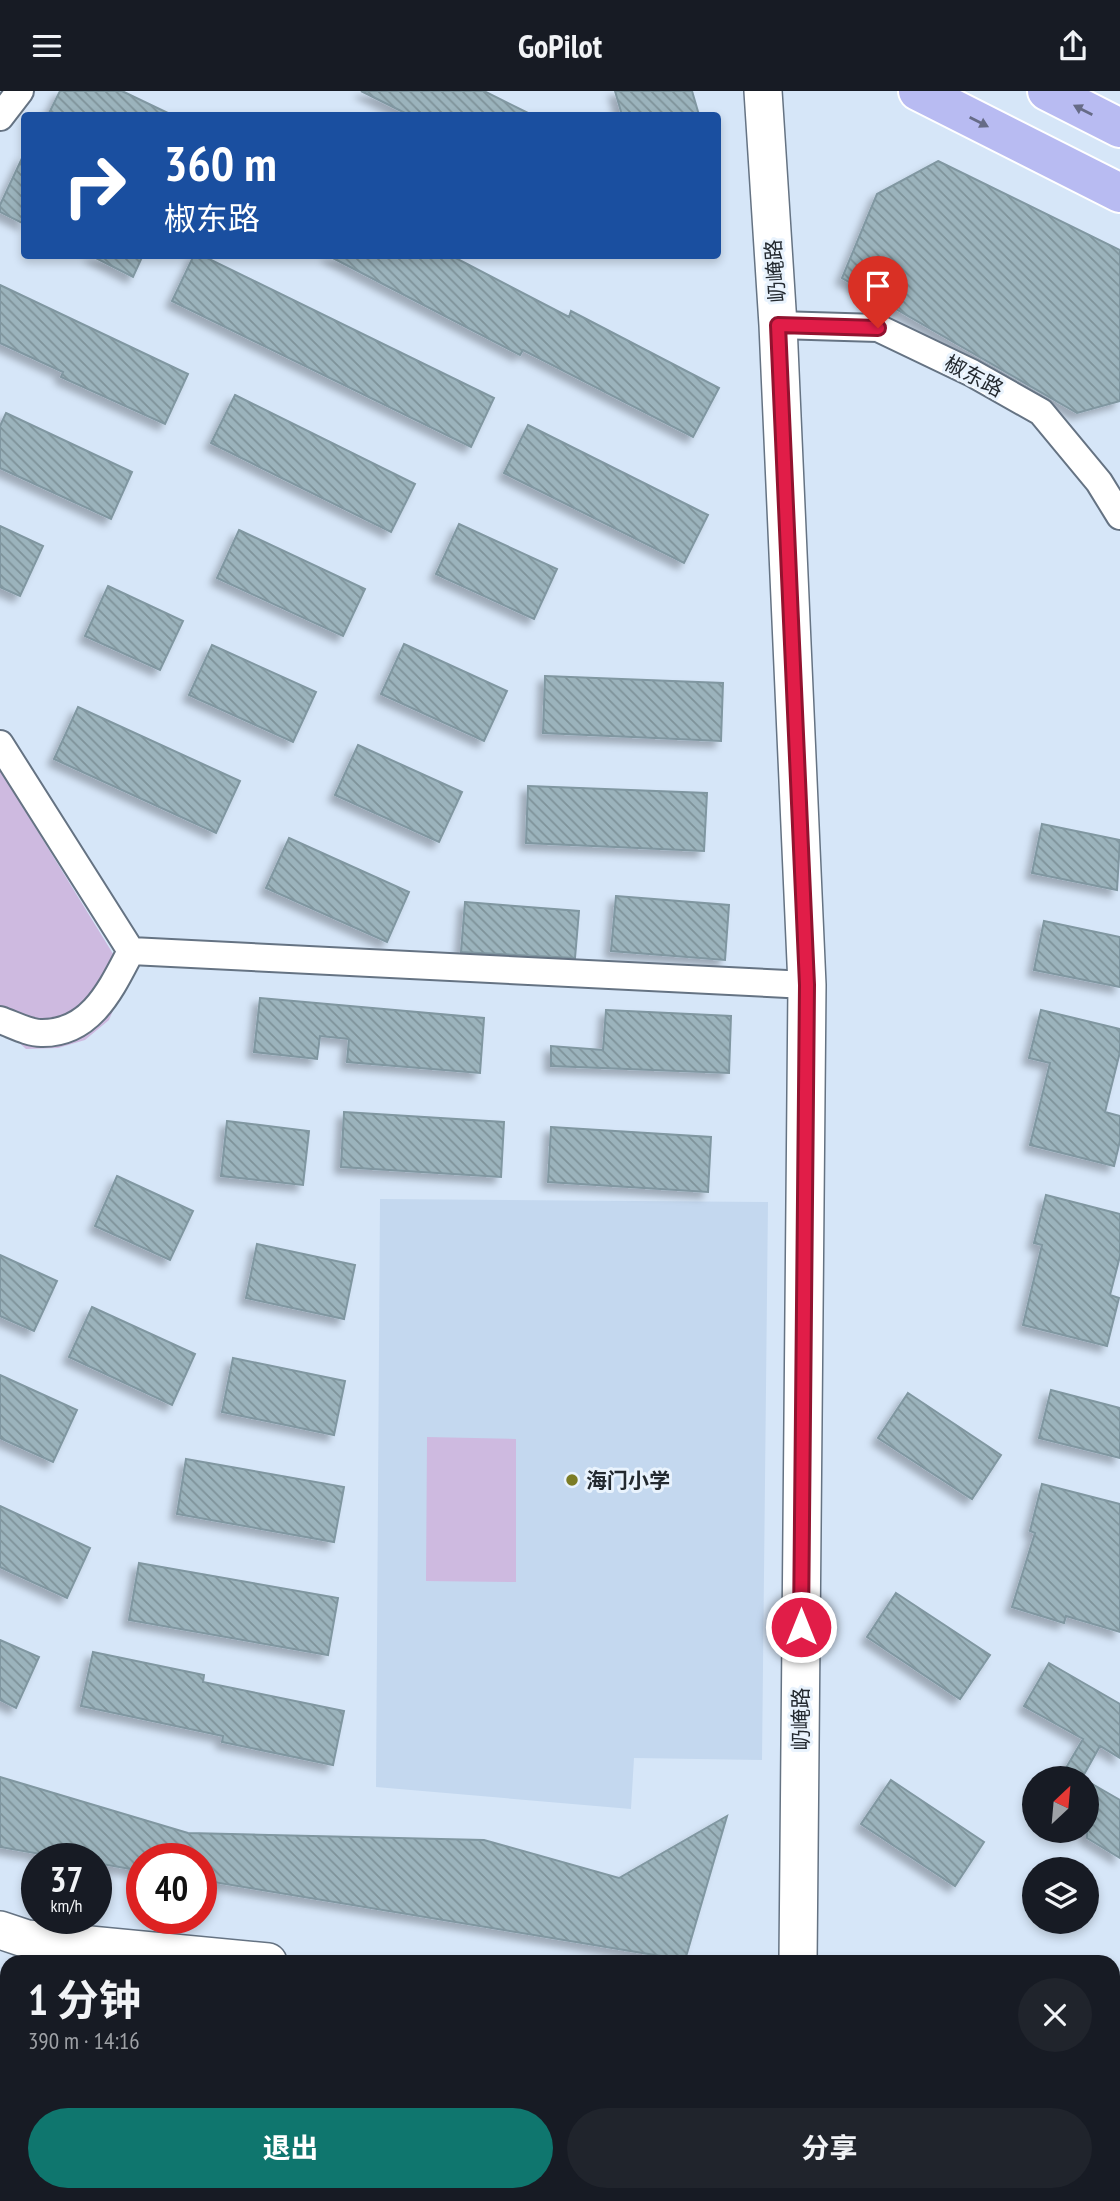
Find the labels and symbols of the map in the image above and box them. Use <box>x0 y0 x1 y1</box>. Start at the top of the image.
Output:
one-way arrow <box>1073 104 1093 116</box>
one-way arrow <box>969 116 989 127</box>
street label: 屷崦路 <box>759 239 791 303</box>
pin <box>848 256 908 328</box>
street label: 椒东路 <box>940 349 1008 403</box>
place label: 海门小学 <box>586 1467 670 1494</box>
marker: 海门小学 <box>564 1472 580 1488</box>
position arrow <box>764 1590 838 1664</box>
street label: 屷崦路 <box>787 1688 814 1751</box>
north arrow <box>1022 1766 1099 1843</box>
speed limit sign: 40 <box>126 1843 217 1934</box>

